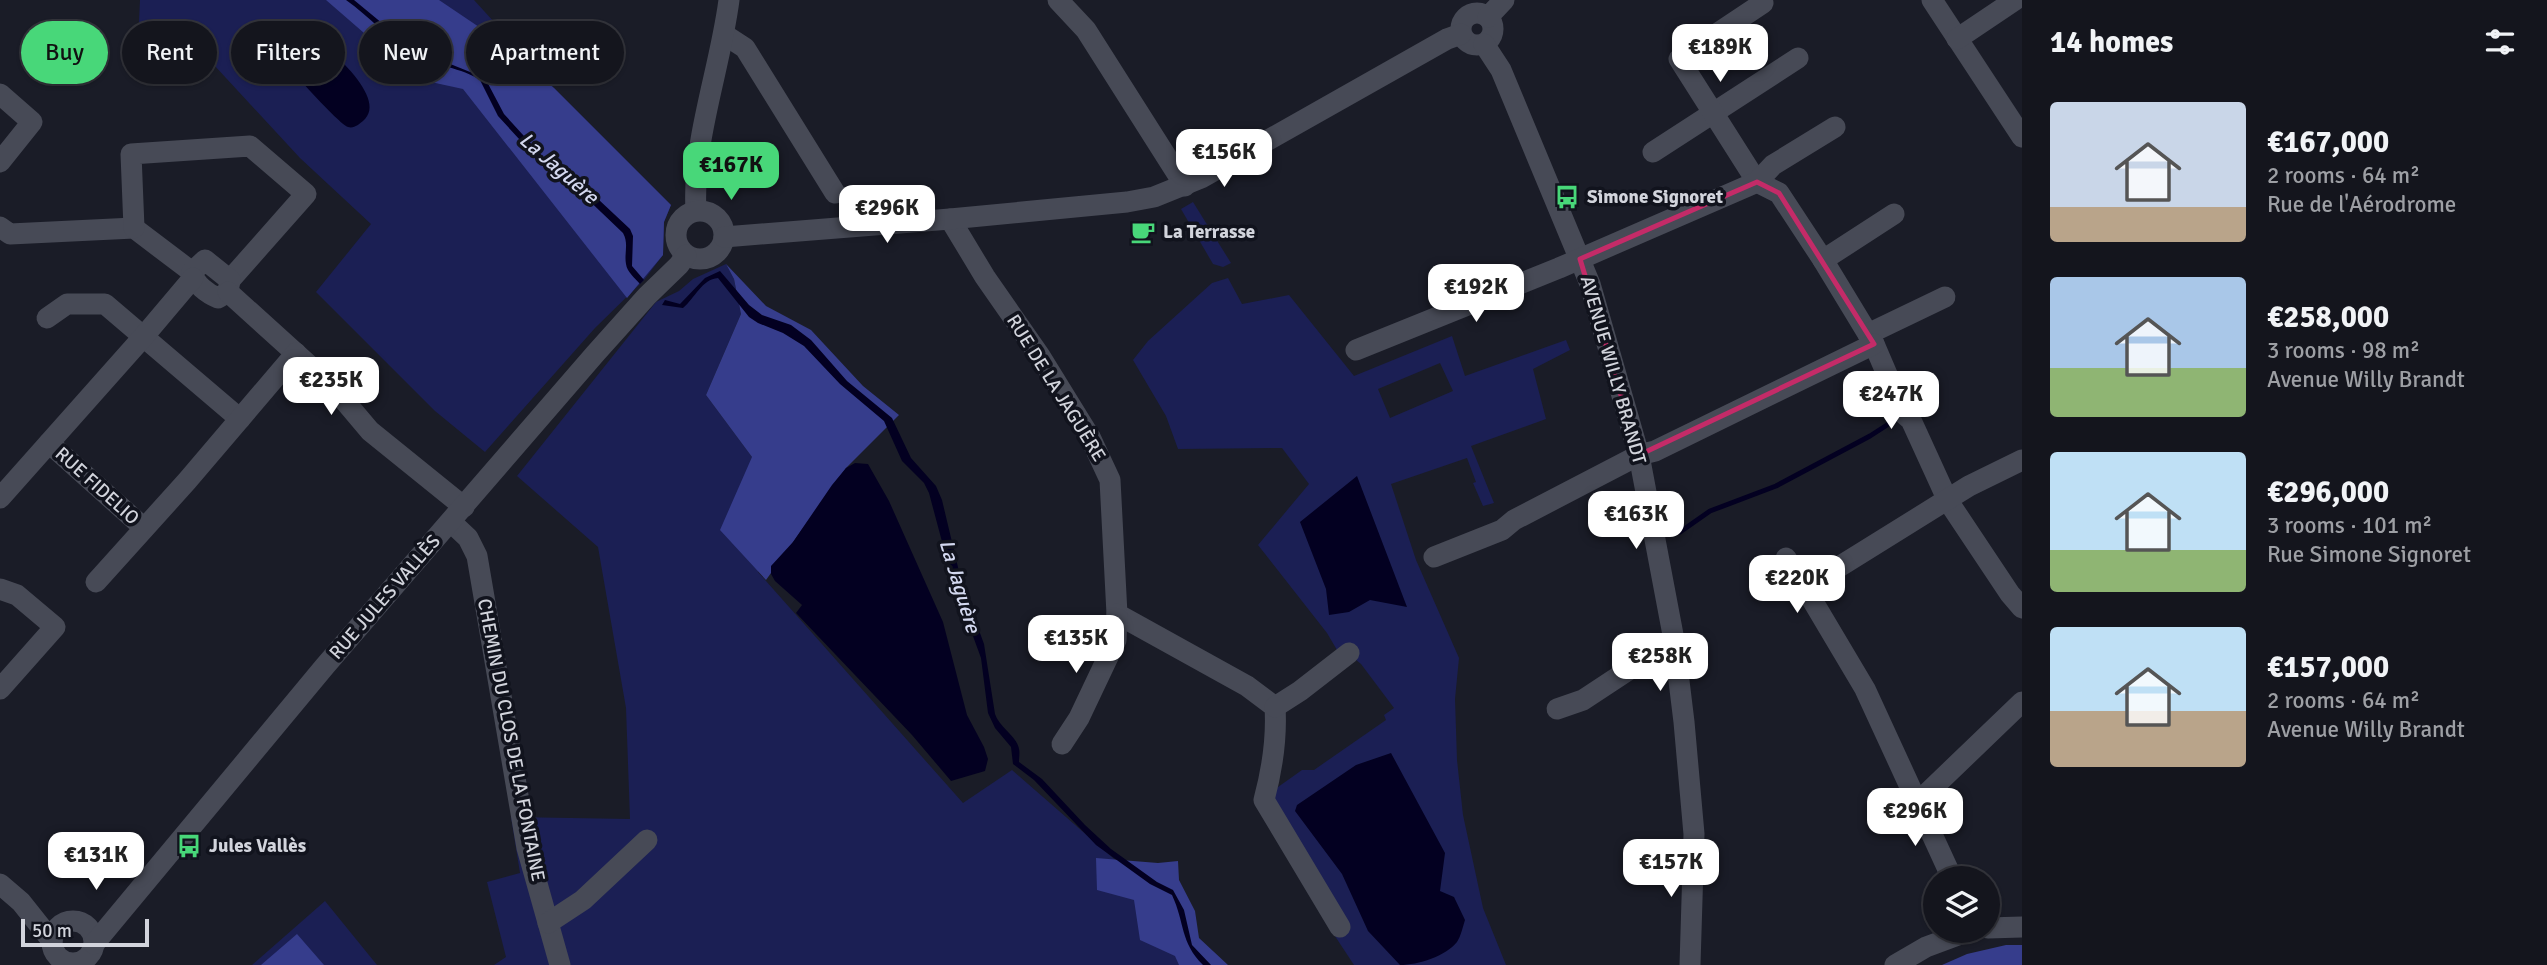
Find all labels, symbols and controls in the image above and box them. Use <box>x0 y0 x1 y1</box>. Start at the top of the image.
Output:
chip: Buy <box>21 21 108 84</box>
chip: Rent <box>122 21 217 84</box>
chip: Filters <box>231 21 345 84</box>
chip: New <box>359 21 452 84</box>
chip: Apartment <box>466 21 624 84</box>
icon: filters <box>2481 23 2519 61</box>
pin: €189K <box>1671 24 1769 84</box>
text: 14 homes <box>2050 24 2173 61</box>
text: €189K <box>1688 32 1752 61</box>
text: €167,000 <box>2267 124 2389 161</box>
water label: La Jaguère <box>514 127 605 210</box>
pin: €156K <box>1175 130 1273 189</box>
icon: home <box>2106 130 2190 214</box>
text: €156K <box>1192 137 1256 166</box>
pin: €167K <box>682 142 780 202</box>
text: €167K <box>699 150 763 179</box>
text: 2 rooms · 64 m² <box>2267 161 2420 190</box>
bus stop icon: Simone Signoret <box>1553 183 1581 211</box>
place label: Simone Signoret <box>1587 185 1723 209</box>
pin: €296K <box>838 186 936 245</box>
text: Rue de l'Aérodrome <box>2267 190 2456 219</box>
text: €296K <box>855 193 919 222</box>
cafe icon: La Terrasse <box>1129 218 1157 246</box>
place label: La Terrasse <box>1163 220 1255 244</box>
pin: €192K <box>1427 264 1525 324</box>
text: €192K <box>1444 272 1508 301</box>
street label: AVENUE WILLY BRANDT <box>1575 273 1652 468</box>
text: €258,000 <box>2267 299 2389 336</box>
icon: home <box>2106 305 2190 389</box>
street label: RUE DE LA JAGUÈRE <box>1001 310 1111 466</box>
text: 3 rooms · 98 m² <box>2267 336 2420 365</box>
pin: €235K <box>282 358 380 417</box>
text: €235K <box>299 365 363 394</box>
text: Avenue Willy Brandt <box>2267 365 2465 394</box>
pin: €247K <box>1842 372 1940 431</box>
text: €247K <box>1859 379 1923 408</box>
street label: RUE FIDELIO <box>50 442 144 530</box>
text: €296,000 <box>2267 474 2389 511</box>
icon: home <box>2106 480 2190 564</box>
pin: €163K <box>1587 491 1685 551</box>
text: €163K <box>1604 499 1668 528</box>
text: 3 rooms · 101 m² <box>2267 511 2432 540</box>
street label: RUE JULES VALLÈS <box>324 530 446 664</box>
water label: La Jaguère <box>933 536 987 637</box>
text: Rue Simone Signoret <box>2267 540 2471 569</box>
pin: €220K <box>1748 556 1846 615</box>
text: €220K <box>1765 563 1829 592</box>
street label: CHEMIN DU CLOS DE LA FONTAINE <box>472 597 550 883</box>
pin: €135K <box>1027 616 1125 675</box>
text: €135K <box>1044 623 1108 652</box>
pin: €258K <box>1611 634 1709 693</box>
text: €258K <box>1628 641 1692 670</box>
text: €157,000 <box>2267 649 2389 686</box>
icon: home <box>2106 655 2190 739</box>
text: 2 rooms · 64 m² <box>2267 686 2420 715</box>
text: Avenue Willy Brandt <box>2267 715 2465 744</box>
pin: €296K <box>1866 788 1964 848</box>
text: €296K <box>1883 796 1947 825</box>
pin: €131K <box>47 832 145 892</box>
bus stop icon: Jules Vallès <box>175 832 203 860</box>
place label: Jules Vallès <box>209 834 306 858</box>
pin: €157K <box>1622 839 1720 899</box>
text: €131K <box>64 840 128 869</box>
text: €157K <box>1639 847 1703 876</box>
map controls <box>1923 866 2000 943</box>
button: layers <box>1923 866 2000 943</box>
scale bar <box>21 916 149 948</box>
text: 50 m <box>32 919 72 943</box>

